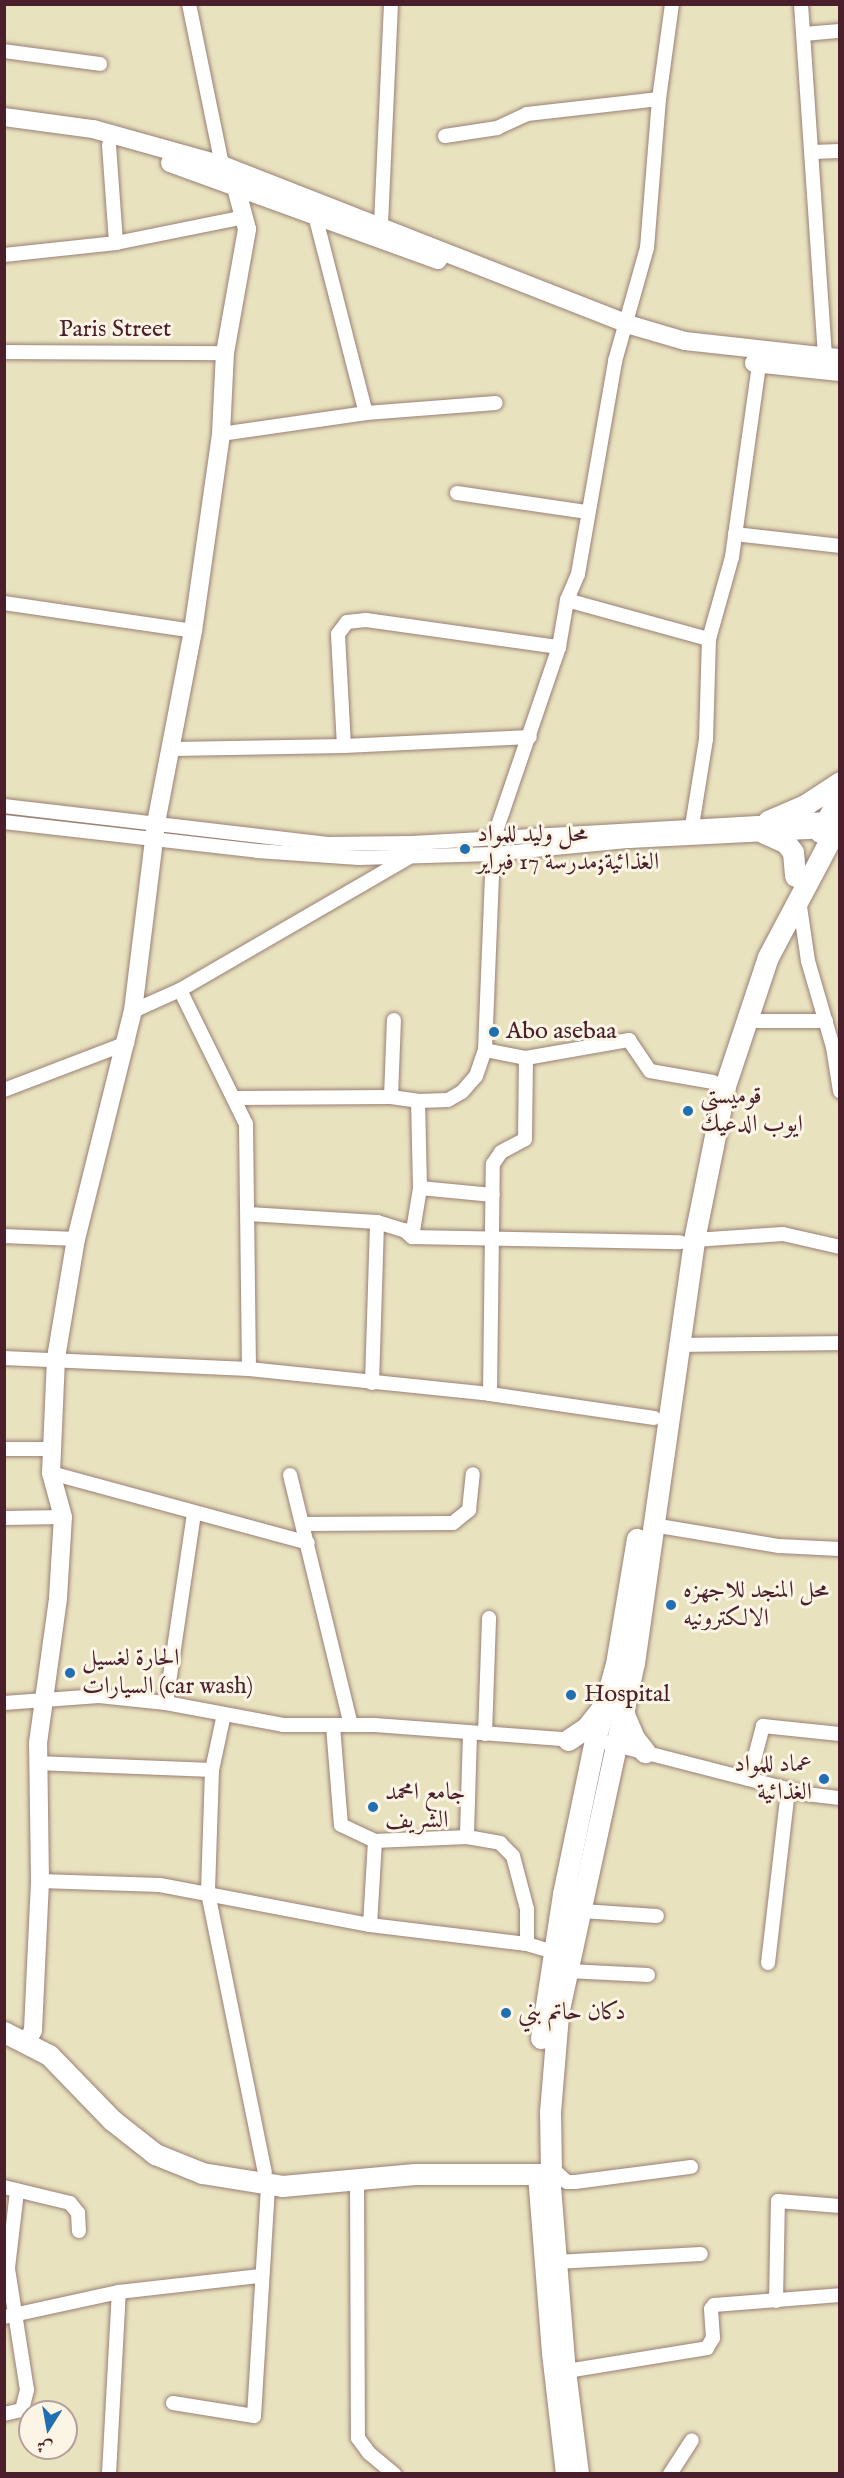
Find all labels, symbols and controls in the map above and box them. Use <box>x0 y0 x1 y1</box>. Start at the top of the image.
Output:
street label: Paris Street <box>59 316 171 344</box>
place label: محل وليد للمواد الغذائية;مدرسة 17 فبراير <box>477 821 659 877</box>
marker: محل وليد للمواد الغذائية;مدرسة 17 فبراير <box>458 842 472 856</box>
place label: Abo asebaa <box>506 1018 617 1046</box>
marker: Abo asebaa <box>487 1025 501 1039</box>
place label: قوميستي ايوب الدعيك <box>700 1083 803 1139</box>
marker: قوميستي ايوب الدعيك <box>681 1104 695 1118</box>
place label: محل المنجد للاجهزه الالكترونيه <box>683 1577 829 1633</box>
marker: محل المنجد للاجهزه الالكترونيه <box>664 1598 678 1612</box>
place label: الحارة لغسيل السيارات (car wash) <box>82 1645 253 1701</box>
marker: الحارة لغسيل السيارات (car wash) <box>63 1666 77 1680</box>
place label: Hospital <box>584 1681 670 1709</box>
marker: Hospital <box>562 1686 580 1704</box>
place label: عماد للمواد الغذائية <box>734 1751 812 1807</box>
marker: عماد للمواد الغذائية <box>817 1772 831 1786</box>
place label: جامع امحمد الشريف <box>385 1779 465 1835</box>
marker: جامع امحمد الشريف <box>366 1800 380 1814</box>
place label: دكان حاتم بني <box>518 1999 626 2027</box>
marker: دكان حاتم بني <box>499 2006 513 2020</box>
north arrow <box>18 2400 78 2460</box>
text: ش <box>35 2434 55 2457</box>

